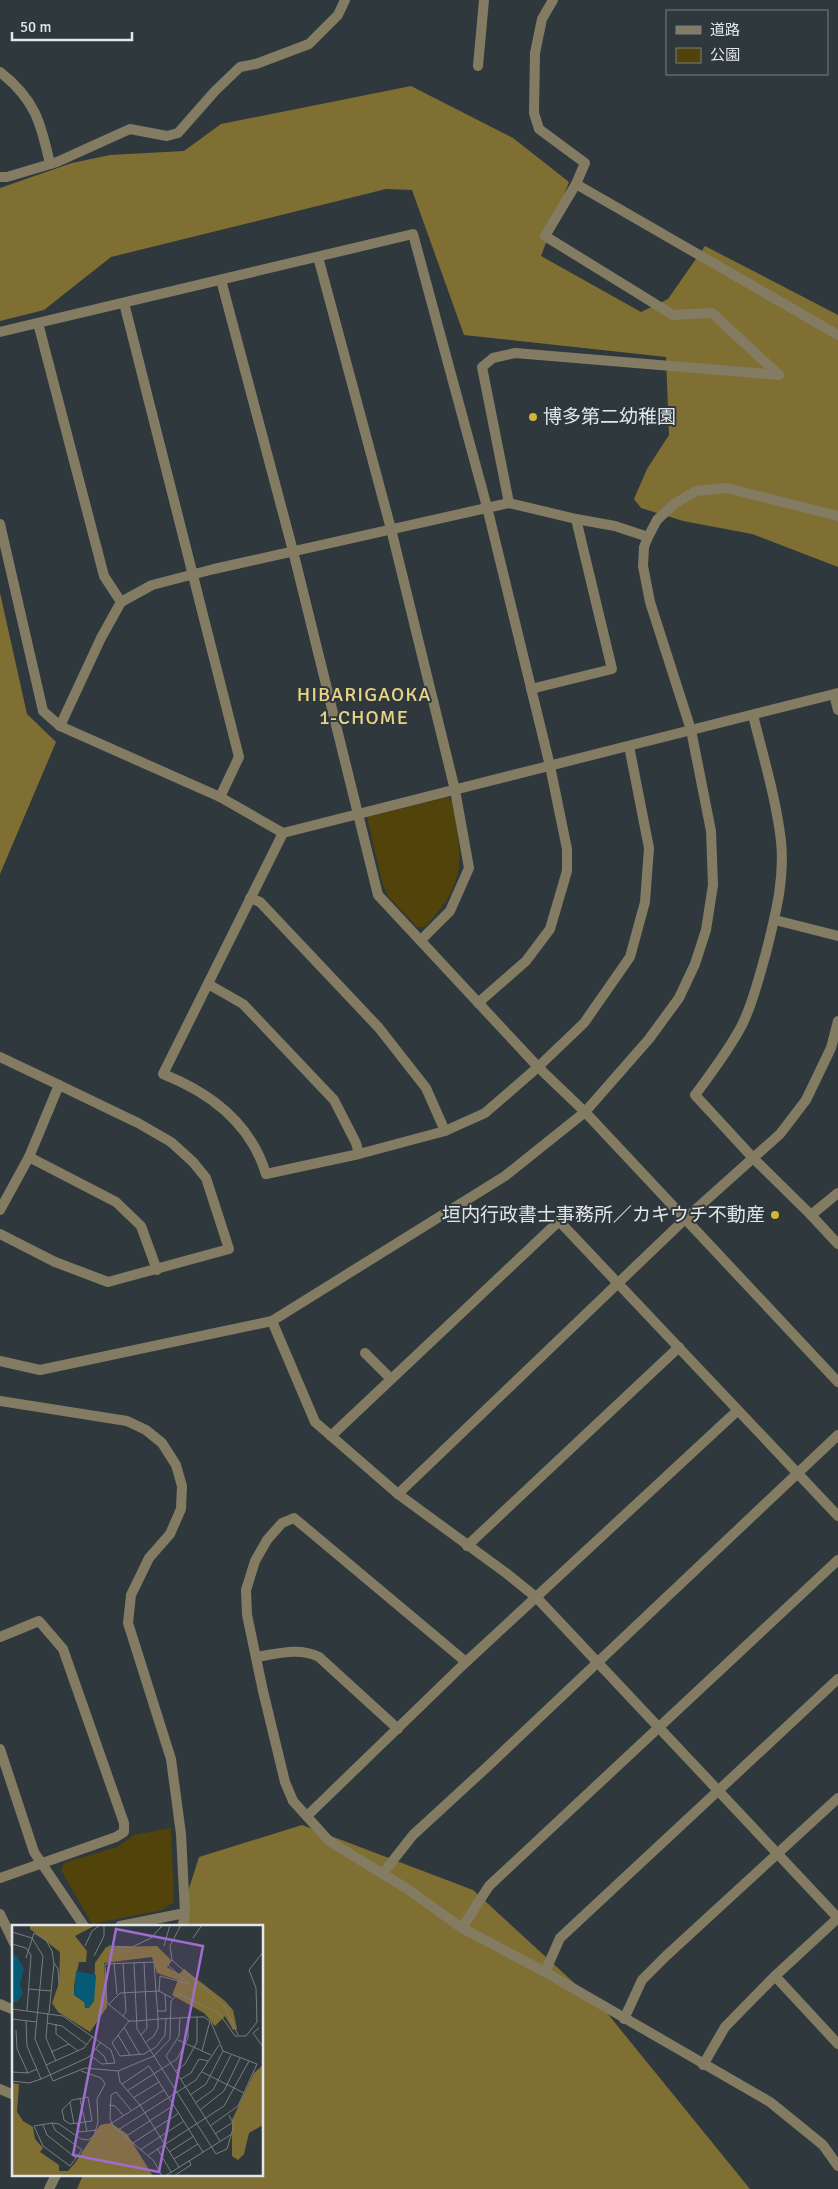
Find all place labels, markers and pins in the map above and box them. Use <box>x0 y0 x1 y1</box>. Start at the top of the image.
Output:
place label: 博多第二幼稚園 <box>543 405 676 429</box>
marker: 博多第二幼稚園 <box>527 411 539 423</box>
place label: 垣内行政書士事務所／カキウチ不動産 <box>442 1203 765 1227</box>
marker: 垣内行政書士事務所／カキウチ不動産 <box>769 1209 781 1221</box>

